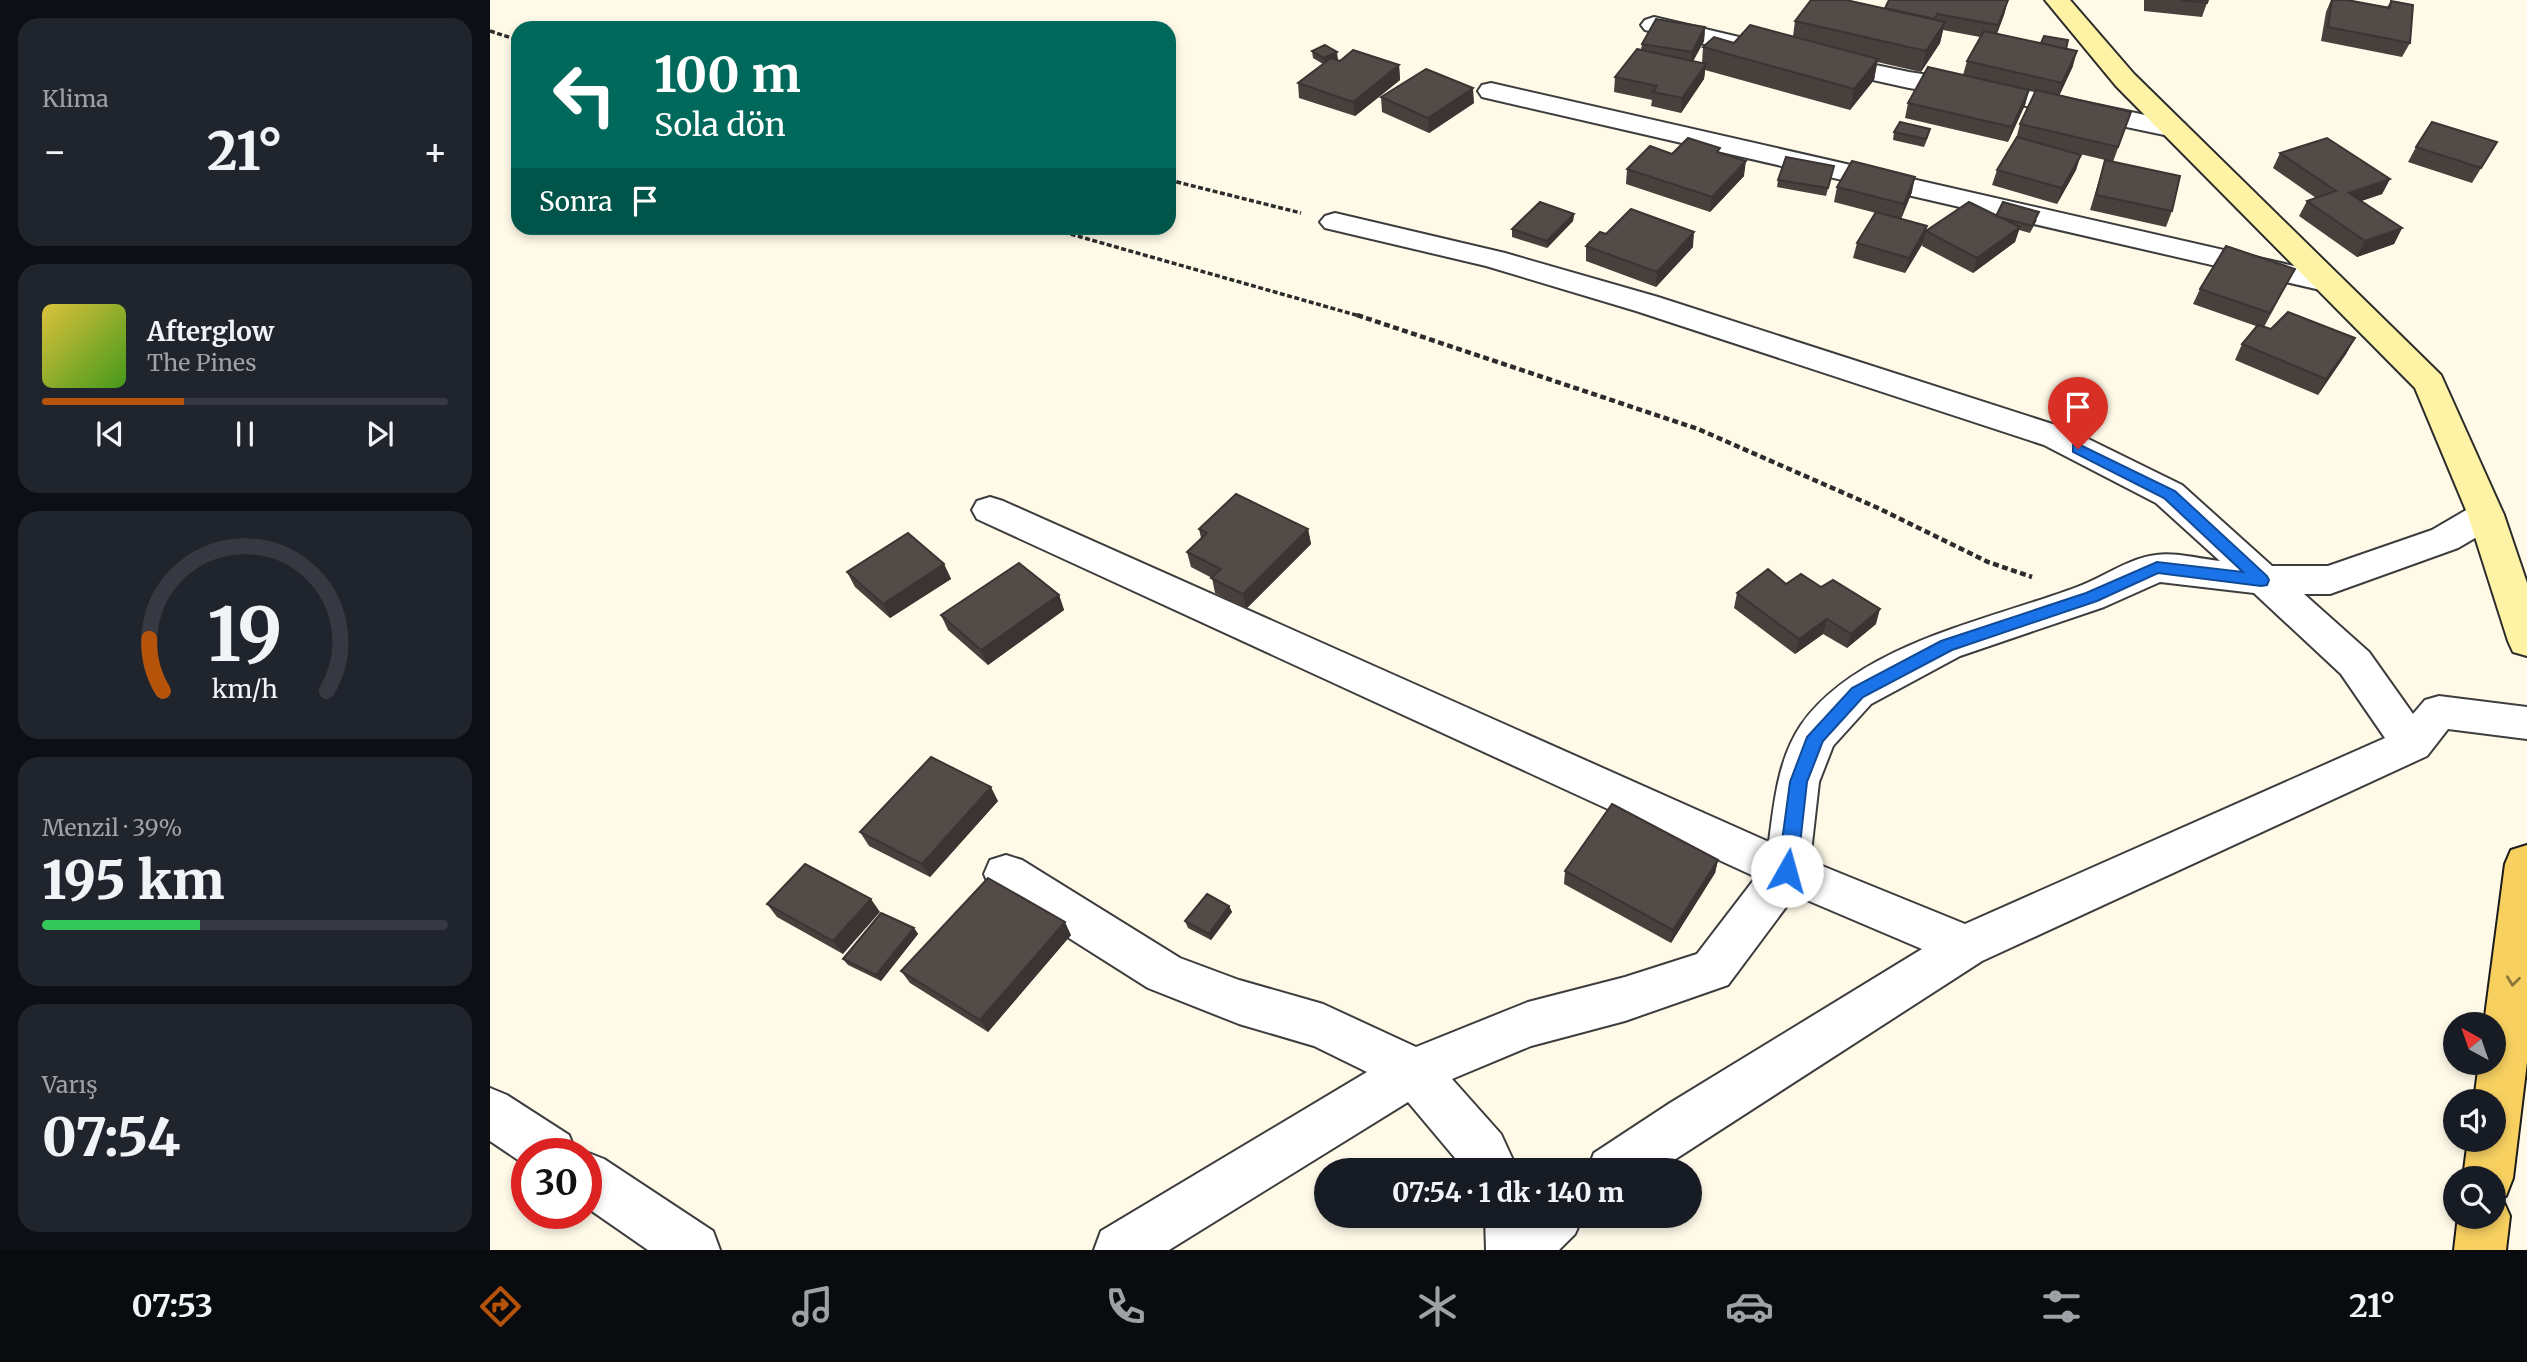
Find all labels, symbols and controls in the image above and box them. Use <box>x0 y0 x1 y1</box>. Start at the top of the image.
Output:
text: 100 m <box>654 44 801 105</box>
icon: left <box>539 49 630 140</box>
text: Klima <box>42 84 109 113</box>
text: Sola dön <box>654 105 786 145</box>
text: 21° <box>207 119 283 184</box>
text: − <box>42 128 67 175</box>
text: + <box>423 128 448 175</box>
icon: arrive <box>626 182 664 220</box>
text: Sonra <box>539 185 612 218</box>
text: Afterglow <box>147 315 274 348</box>
text: The Pines <box>147 348 257 377</box>
pin <box>2048 377 2108 449</box>
icon: arrive <box>2059 388 2097 426</box>
icon: previous <box>91 415 129 453</box>
icon: pause <box>226 415 264 453</box>
icon: next <box>361 415 399 453</box>
text: 19 <box>207 589 283 681</box>
text: km/h <box>212 673 278 705</box>
text: Menzil · 39% <box>42 813 182 842</box>
position arrow <box>1750 834 1824 908</box>
text: 195 km <box>42 848 225 913</box>
one-way arrow <box>2505 975 2520 986</box>
north arrow <box>2443 1012 2506 1074</box>
map controls <box>2443 1012 2506 1229</box>
text: Varış <box>42 1070 98 1099</box>
button: sound <box>2443 1089 2506 1152</box>
text: 07:54 <box>42 1105 181 1170</box>
speed limit sign: 30 <box>511 1138 602 1229</box>
button: search <box>2443 1166 2506 1229</box>
text: 07:54 · 1 dk · 140 m <box>1392 1176 1624 1209</box>
icon: directions <box>476 1282 525 1331</box>
icon: music <box>788 1282 837 1331</box>
icon: phone <box>1101 1282 1150 1331</box>
icon: climate <box>1413 1282 1462 1331</box>
icon: car <box>1725 1282 1774 1331</box>
icon: filters <box>2037 1282 2086 1331</box>
text: 07:53 <box>132 1286 213 1326</box>
text: 21° <box>2349 1286 2395 1326</box>

